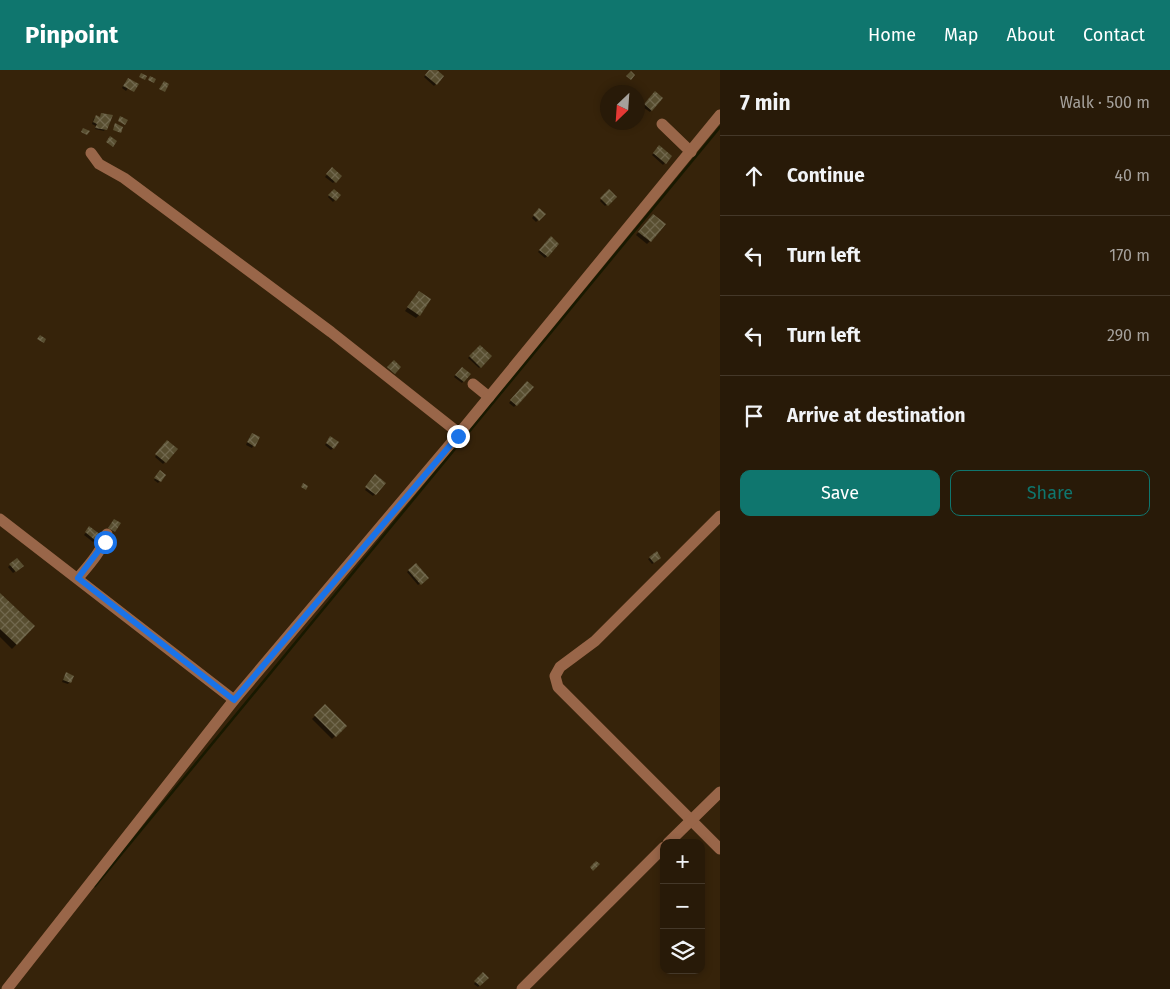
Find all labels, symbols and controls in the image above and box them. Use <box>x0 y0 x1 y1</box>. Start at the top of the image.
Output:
text: Pinpoint <box>25 21 118 49</box>
text: Home <box>868 24 916 46</box>
text: Map <box>944 24 978 46</box>
text: About <box>1006 24 1055 46</box>
text: Contact <box>1083 24 1145 46</box>
north arrow <box>600 85 645 130</box>
text: 7 min <box>740 90 791 116</box>
text: Walk · 500 m <box>1060 93 1150 112</box>
icon: ahead <box>740 162 768 190</box>
text: Continue <box>787 164 865 187</box>
text: 40 m <box>1115 166 1150 185</box>
icon: left <box>740 242 768 270</box>
text: Turn left <box>787 244 861 267</box>
text: 170 m <box>1109 246 1150 265</box>
icon: left <box>740 322 768 350</box>
text: Turn left <box>787 324 861 347</box>
text: 290 m <box>1107 326 1150 345</box>
icon: arrive <box>740 402 768 430</box>
text: Arrive at destination <box>787 404 966 427</box>
route end <box>447 425 470 448</box>
button: Save <box>740 470 940 516</box>
button: Share <box>950 470 1150 516</box>
route start <box>94 531 117 554</box>
map controls <box>660 839 705 974</box>
button: + <box>660 839 705 884</box>
button: − <box>660 884 705 929</box>
button: layers <box>660 929 705 974</box>

